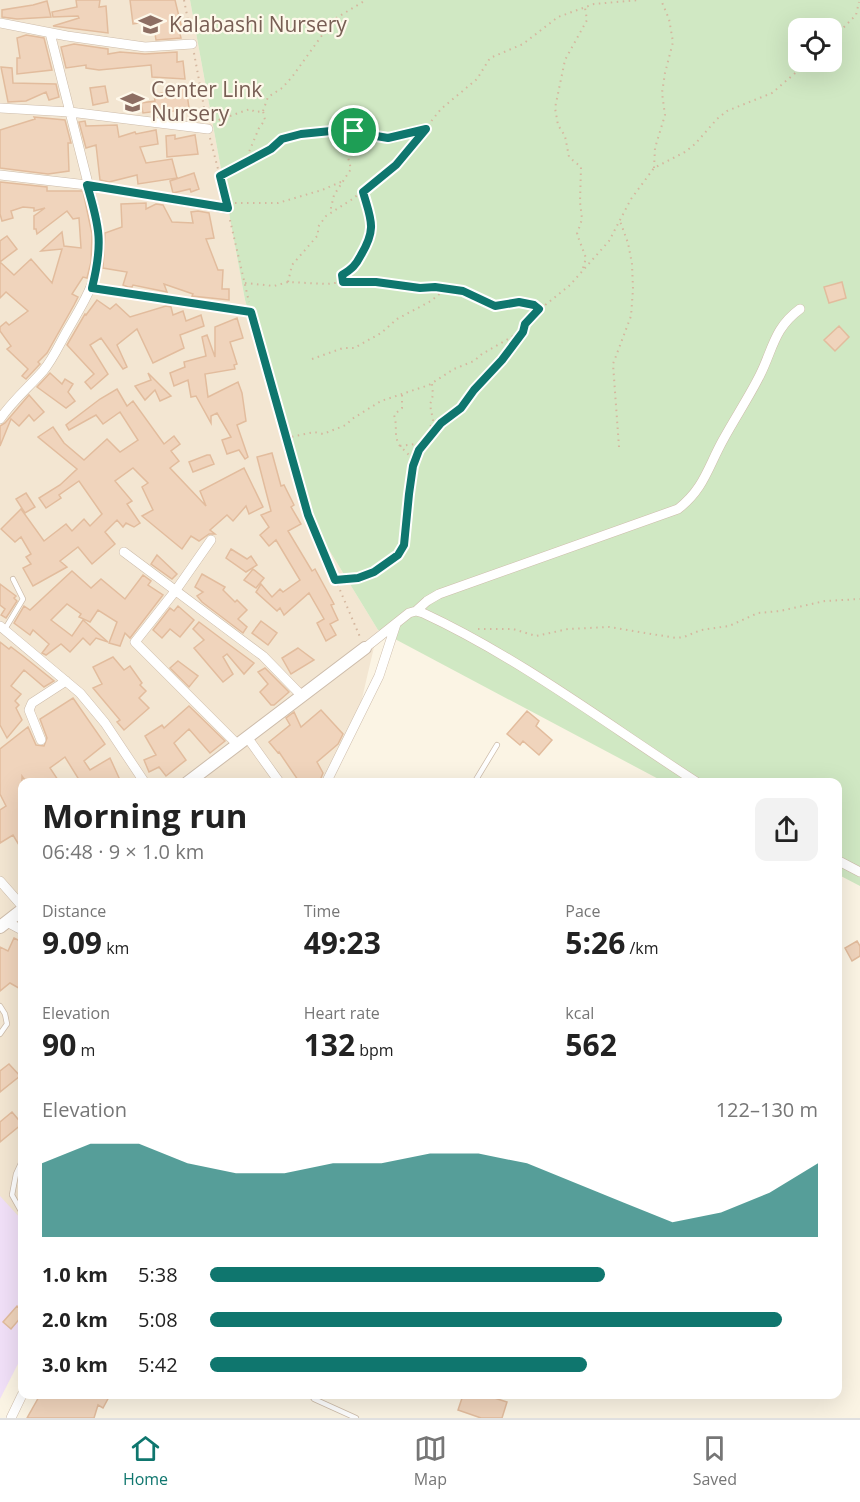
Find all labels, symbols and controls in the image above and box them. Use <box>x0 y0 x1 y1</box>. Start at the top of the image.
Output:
place label: Kalabashi Nursery <box>169 10 347 38</box>
school or university icon: Kalabashi Nursery <box>138 12 164 38</box>
map controls <box>788 18 842 72</box>
button: locate <box>788 18 842 72</box>
place label: Center Link Nursery <box>151 75 262 127</box>
school or university icon: Center Link Nursery <box>120 89 146 115</box>
pin <box>328 105 379 156</box>
icon: arrive <box>337 114 370 147</box>
text: Morning run <box>42 793 248 838</box>
button: share <box>755 798 818 861</box>
text: 06:48 · 9 × 1.0 km <box>42 838 204 865</box>
text: Distance <box>42 900 106 922</box>
text: Time <box>304 900 340 922</box>
text: Pace <box>565 900 601 922</box>
text: 9.09 <box>42 922 102 963</box>
text: 49:23 <box>304 922 381 963</box>
text: 5:26 <box>565 922 625 963</box>
text: km <box>102 937 129 959</box>
text: /km <box>625 937 659 959</box>
text: Elevation <box>42 1002 110 1024</box>
text: Heart rate <box>304 1002 380 1024</box>
text: kcal <box>565 1002 594 1024</box>
text: 90 <box>42 1024 76 1065</box>
text: 132 <box>304 1024 355 1065</box>
text: 562 <box>565 1024 617 1065</box>
text: m <box>76 1039 95 1061</box>
text: bpm <box>355 1039 394 1061</box>
text: Elevation <box>42 1096 127 1123</box>
text: 122–130 m <box>716 1096 818 1123</box>
text: 1.0 km <box>42 1261 108 1288</box>
text: 5:38 <box>138 1261 178 1288</box>
text: 2.0 km <box>42 1306 108 1333</box>
text: 5:08 <box>138 1306 178 1333</box>
text: 3.0 km <box>42 1351 108 1378</box>
text: 5:42 <box>138 1351 178 1378</box>
tab: Home <box>123 1432 168 1490</box>
tab: Map <box>414 1432 447 1490</box>
tab: Saved <box>693 1432 737 1490</box>

